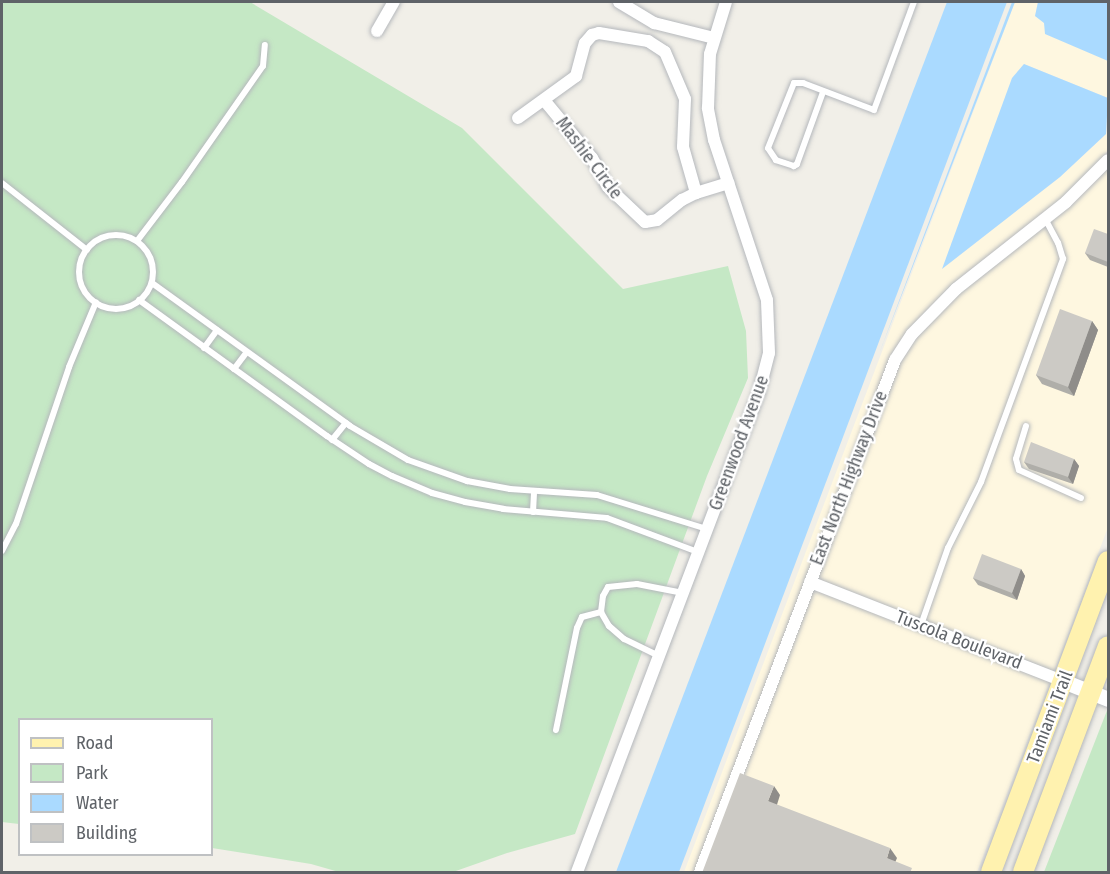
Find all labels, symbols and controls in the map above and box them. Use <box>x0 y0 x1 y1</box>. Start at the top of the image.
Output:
street label: Mashie Circle <box>551 113 627 203</box>
street label: Greenwood Avenue <box>705 373 773 513</box>
street label: East North Highway Drive <box>806 388 892 568</box>
street label: Tuscola Boulevard <box>893 606 1025 674</box>
street label: Tamiami Trail <box>1022 668 1078 766</box>
legend <box>18 718 213 856</box>
text: Road <box>76 732 113 754</box>
text: Park <box>76 762 108 784</box>
text: Water <box>76 792 119 814</box>
text: Building <box>76 822 137 844</box>

